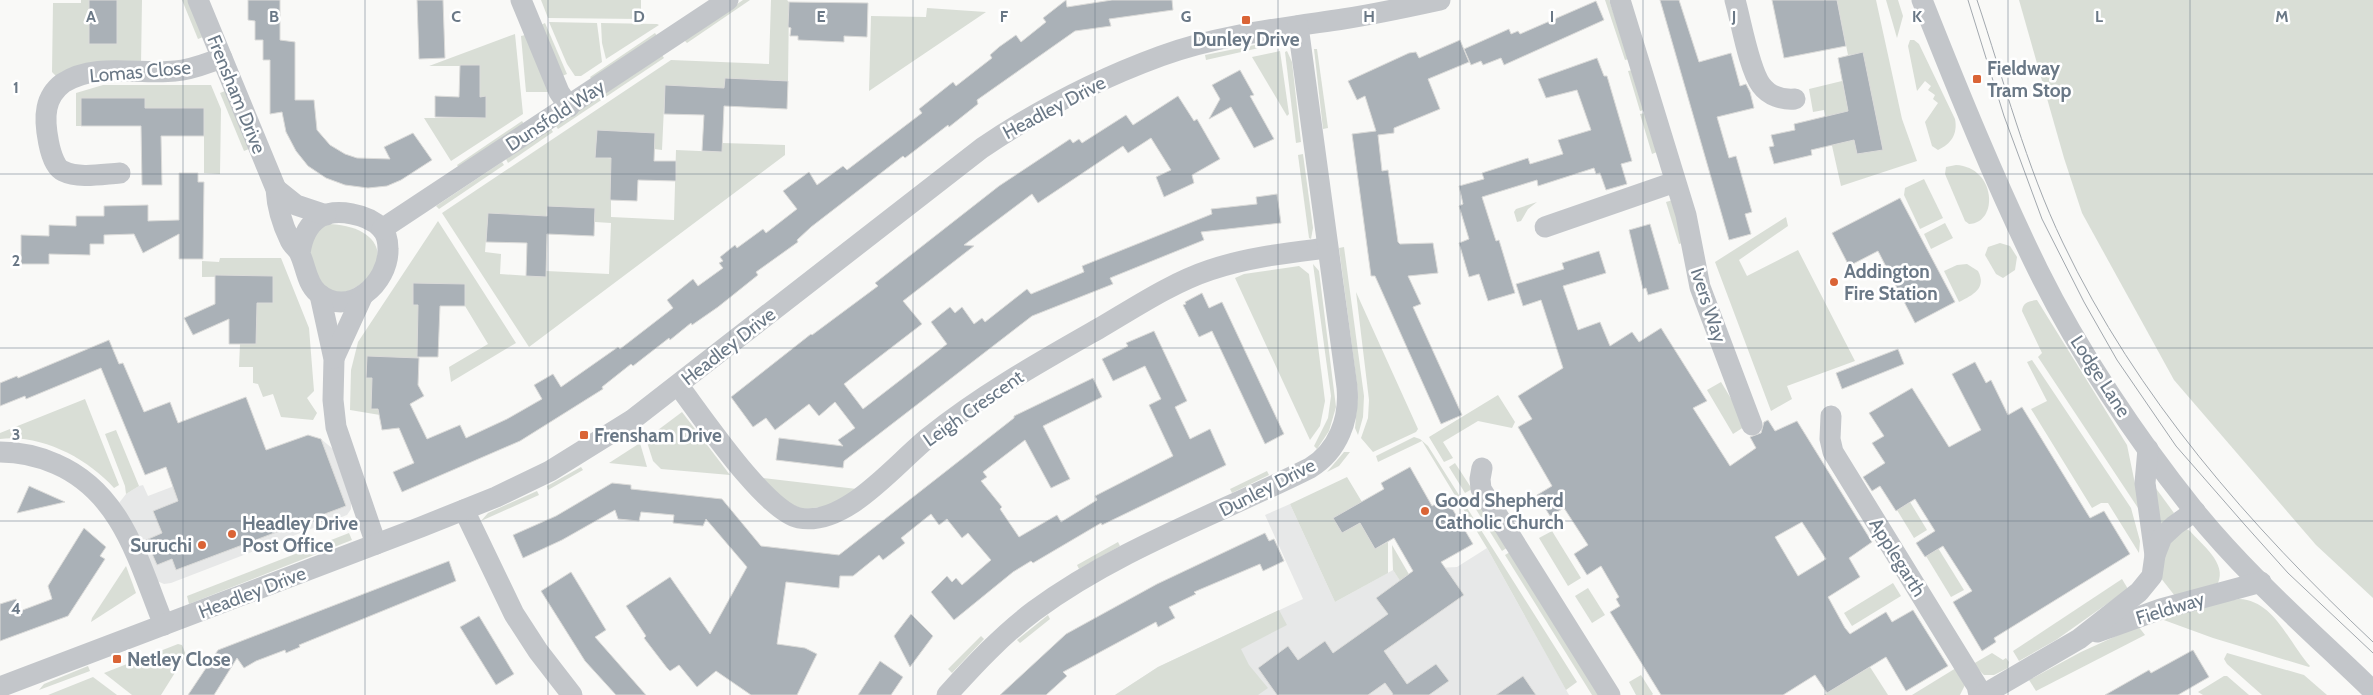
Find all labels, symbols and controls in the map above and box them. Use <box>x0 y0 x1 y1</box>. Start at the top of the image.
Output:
text: A <box>86 7 96 26</box>
text: B <box>269 7 279 26</box>
text: C <box>451 7 461 26</box>
text: D <box>633 7 645 26</box>
text: E <box>816 7 826 26</box>
text: F <box>1000 7 1009 26</box>
text: G <box>1181 7 1191 26</box>
text: H <box>1363 7 1375 26</box>
text: I <box>1550 7 1554 26</box>
text: J <box>1731 7 1736 26</box>
text: K <box>1912 7 1922 26</box>
text: L <box>2095 7 2103 26</box>
text: M <box>2275 7 2289 26</box>
marker: Dunley Drive <box>1240 14 1252 26</box>
place label: Dunley Drive <box>1193 28 1300 51</box>
street label: Frensham Drive <box>202 31 271 157</box>
street label: Lomas Close <box>88 56 192 87</box>
place label: Fieldway Tram Stop <box>1987 57 2072 102</box>
street label: Headley Drive <box>999 71 1110 144</box>
marker: Fieldway Tram Stop <box>1971 73 1983 85</box>
street label: Dunsfold Way <box>501 75 609 156</box>
text: 1 <box>13 78 19 97</box>
text: 2 <box>12 251 20 270</box>
place label: Addington Fire Station <box>1844 260 1938 305</box>
street label: Ivers Way <box>1686 265 1732 346</box>
marker: Addington Fire Station <box>1828 276 1840 288</box>
street label: Headley Drive <box>677 302 780 390</box>
street label: Lodge Lane <box>2066 331 2136 422</box>
street label: Leigh Crescent <box>919 365 1028 451</box>
place label: Frensham Drive <box>594 424 722 447</box>
text: 3 <box>12 425 20 444</box>
marker: Frensham Drive <box>578 429 590 441</box>
street label: Dunley Drive <box>1215 453 1319 521</box>
place label: Good Shepherd Catholic Church <box>1435 489 1564 534</box>
marker: Good Shepherd Catholic Church <box>1419 505 1431 517</box>
place label: Headley Drive Post Office <box>242 512 358 557</box>
street label: Applegarth <box>1864 514 1931 601</box>
marker: Headley Drive Post Office <box>226 528 238 540</box>
place label: Suruchi <box>130 534 192 557</box>
marker: Suruchi <box>196 539 208 551</box>
street label: Headley Drive <box>195 561 309 623</box>
street label: Fieldway <box>2133 587 2208 630</box>
text: 4 <box>11 599 21 618</box>
place label: Netley Close <box>127 648 231 671</box>
marker: Netley Close <box>111 653 123 665</box>

